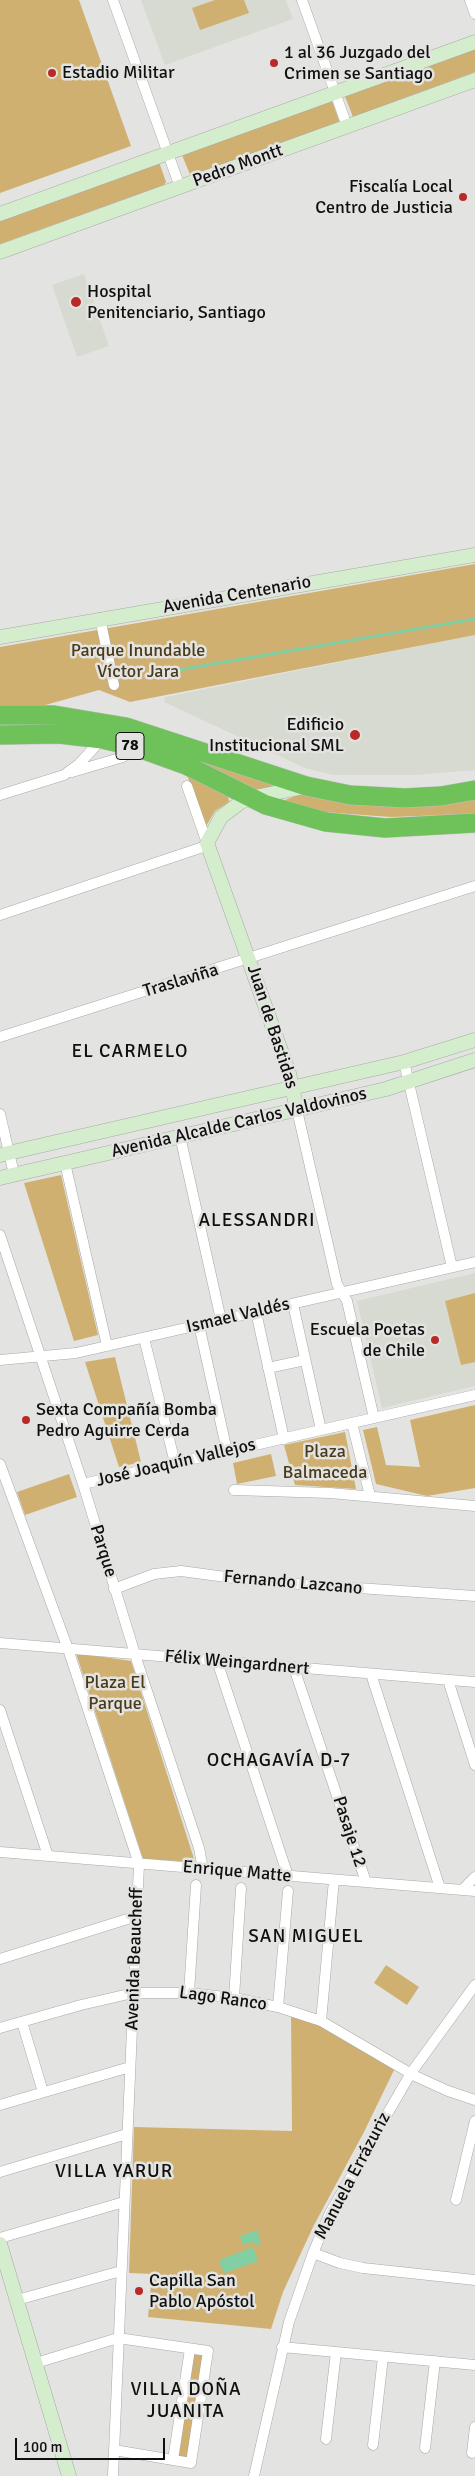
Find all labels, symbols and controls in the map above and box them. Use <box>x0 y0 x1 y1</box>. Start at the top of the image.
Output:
place label: 1 al 36 Juzgado del Crimen se Santiago <box>284 42 433 84</box>
marker: 1 al 36 Juzgado del Crimen se Santiago <box>268 57 280 69</box>
place label: Estadio Militar <box>62 62 175 84</box>
marker: Estadio Militar <box>46 67 58 79</box>
street label: Pedro Montt <box>190 140 286 192</box>
place label: Fiscalía Local Centro de Justicia <box>315 176 453 218</box>
marker: Fiscalía Local Centro de Justicia <box>457 191 469 203</box>
place label: Hospital Penitenciario, Santiago <box>87 281 266 324</box>
marker: Hospital Penitenciario, Santiago <box>69 295 83 309</box>
street label: Avenida Centenario <box>161 571 313 619</box>
park label: Parque Inundable Víctor Jara <box>71 640 205 682</box>
place label: Edificio Institucional SML <box>209 714 344 756</box>
marker: Edificio Institucional SML <box>348 728 362 742</box>
road number: 78 <box>116 732 144 759</box>
street label: Traslaviña <box>141 959 221 1003</box>
street label: Juan de Bastidas <box>242 962 302 1092</box>
district label: EL CARMELO <box>70 1041 190 1063</box>
street label: Avenida Alcalde Carlos Valdovinos <box>109 1083 369 1163</box>
district label: ALESSANDRI <box>197 1210 317 1232</box>
street label: Ismael Valdés <box>184 1294 292 1338</box>
place label: Escuela Poetas de Chile <box>310 1319 425 1362</box>
marker: Escuela Poetas de Chile <box>429 1334 441 1346</box>
place label: Sexta Compañía Bomba Pedro Aguirre Cerda <box>36 1399 217 1442</box>
marker: Sexta Compañía Bomba Pedro Aguirre Cerda <box>20 1414 32 1426</box>
street label: José Joaquín Vallejos <box>94 1434 258 1492</box>
park label: Plaza Balmaceda <box>283 1441 367 1484</box>
street label: Parque <box>85 1522 121 1580</box>
street label: Fernando Lazcano <box>223 1566 363 1600</box>
street label: Félix Weingardnert <box>164 1646 310 1680</box>
park label: Plaza El Parque <box>84 1672 146 1715</box>
district label: OCHAGAVÍA D-7 <box>205 1750 353 1772</box>
street label: Pasaje 12 <box>327 1794 371 1870</box>
street label: Enrique Matte <box>182 1856 292 1888</box>
street label: Avenida Beaucheff <box>122 1887 148 2031</box>
district label: SAN MIGUEL <box>247 1926 365 1948</box>
street label: Lago Ranco <box>178 1982 268 2016</box>
street label: Manuela Errázuriz <box>310 2109 396 2243</box>
district label: VILLA YARUR <box>54 2161 174 2183</box>
place label: Capilla San Pablo Apóstol <box>149 2270 254 2312</box>
marker: Capilla San Pablo Apóstol <box>133 2285 145 2297</box>
district label: VILLA DOÑA JUANITA <box>129 2379 243 2423</box>
scale bar <box>18 2428 168 2460</box>
text: 100 m <box>23 2438 63 2456</box>

